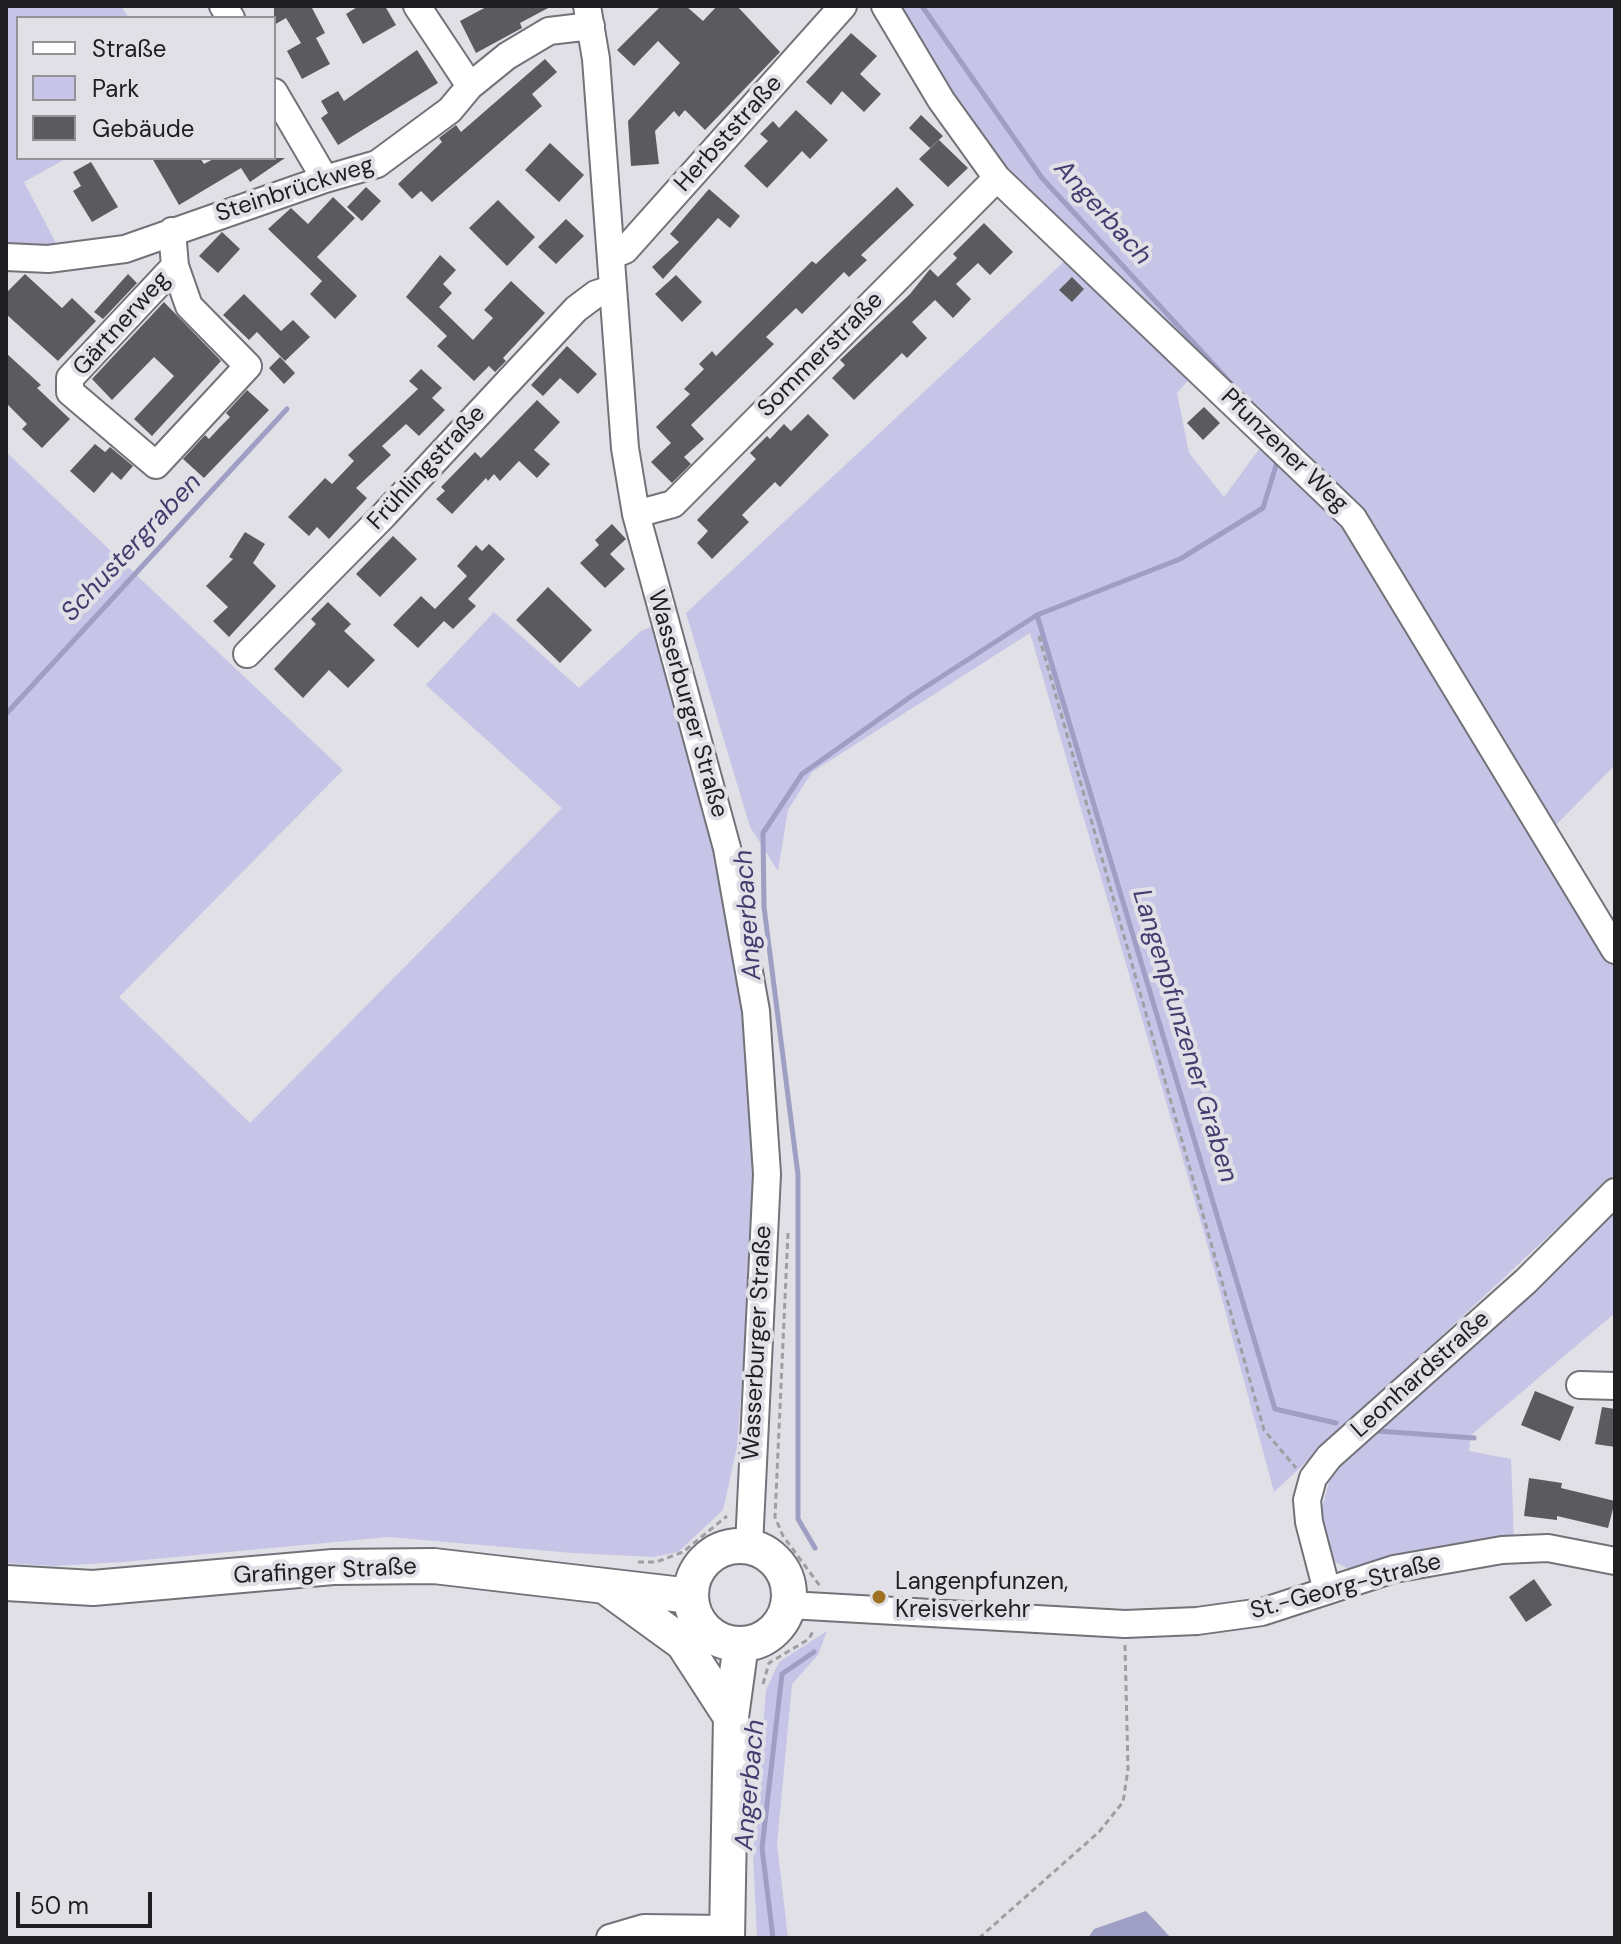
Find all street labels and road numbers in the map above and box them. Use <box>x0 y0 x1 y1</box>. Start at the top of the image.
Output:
street label: Herbststraße <box>669 70 789 198</box>
street label: Steinbrückweg <box>212 151 378 229</box>
street label: Gärtnerweg <box>68 266 176 382</box>
street label: Sommerstraße <box>752 286 890 424</box>
street label: Pfunzener Weg <box>1214 383 1354 519</box>
street label: Frühlingstraße <box>362 400 492 536</box>
street label: Wasserburger Straße <box>641 587 733 821</box>
street label: Wasserburger Straße <box>737 1225 779 1461</box>
street label: Leonhardstraße <box>1346 1305 1496 1445</box>
street label: St.-Georg-Straße <box>1247 1548 1445 1626</box>
street label: Grafinger Straße <box>233 1553 417 1591</box>

